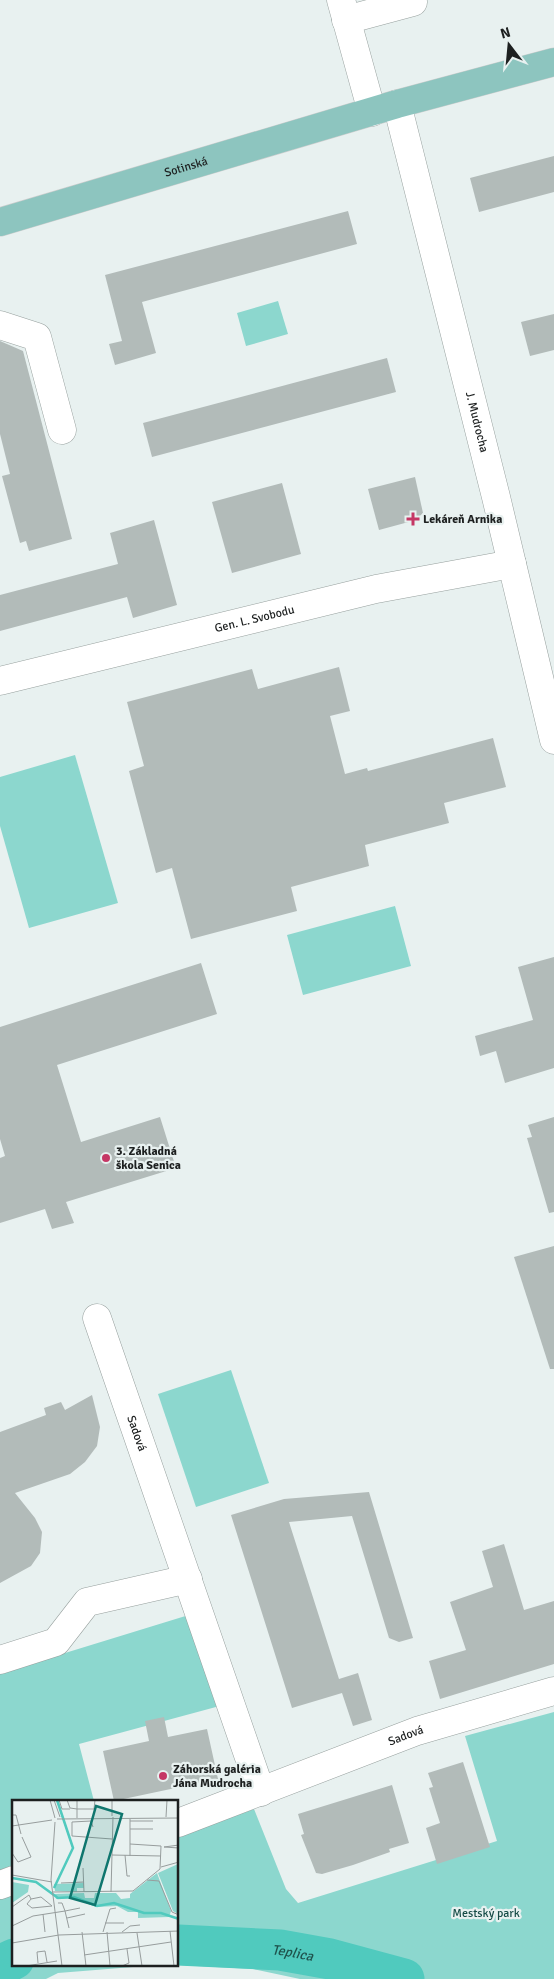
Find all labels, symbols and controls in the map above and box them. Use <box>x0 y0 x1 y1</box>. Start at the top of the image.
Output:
north arrow <box>484 20 534 70</box>
text: N <box>499 23 513 42</box>
street label: Sotinská <box>163 154 209 181</box>
street label: J. Mudrocha <box>462 390 492 454</box>
place label: Lekáreň Arnika <box>423 512 502 527</box>
marker: Lekáreň Arnika <box>407 513 419 525</box>
street label: Gen. L. Svobodu <box>213 602 296 636</box>
place label: 3. Základná škola Senica <box>116 1144 181 1173</box>
marker: 3. Základná škola Senica <box>100 1152 112 1164</box>
street label: Sadová <box>123 1414 150 1453</box>
street label: Sadová <box>386 1723 425 1749</box>
place label: Záhorská galéria Jána Mudrocha <box>173 1762 261 1791</box>
marker: Záhorská galéria Jána Mudrocha <box>157 1770 169 1782</box>
inset map <box>12 1800 179 1966</box>
park label: Mestský park <box>452 1906 520 1921</box>
water label: Teplica <box>272 1942 316 1965</box>

